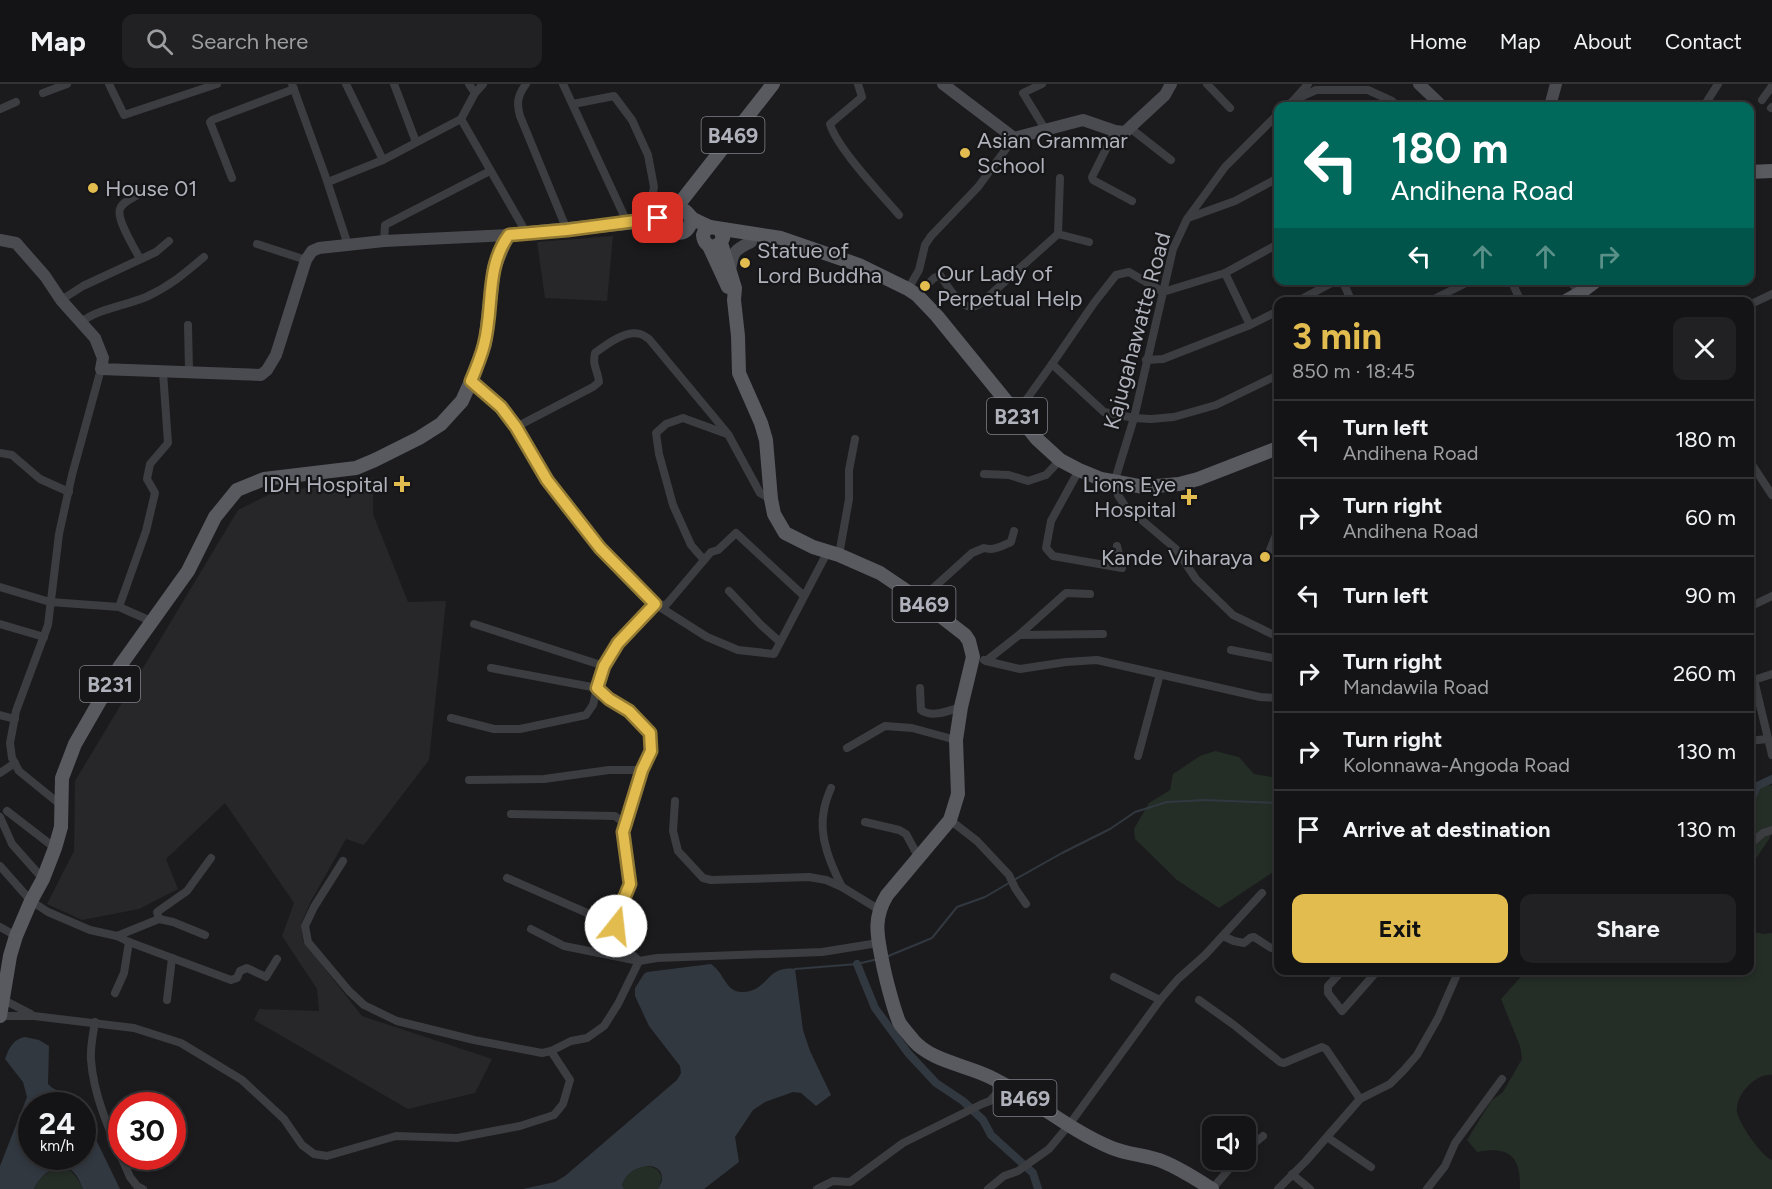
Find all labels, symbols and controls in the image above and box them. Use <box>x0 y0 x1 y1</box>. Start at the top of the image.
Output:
search box <box>122 14 542 68</box>
text: Map <box>30 24 86 58</box>
icon: search <box>143 25 176 58</box>
text: Search here <box>191 28 308 55</box>
text: Home <box>1410 29 1467 54</box>
text: Map <box>1500 29 1541 54</box>
text: About <box>1574 29 1632 54</box>
text: Contact <box>1665 29 1742 54</box>
road number: B469 <box>702 117 764 153</box>
text: 180 m <box>1391 123 1508 174</box>
icon: left <box>1292 126 1370 204</box>
place label: Asian Grammar School <box>977 127 1128 179</box>
marker: Asian Grammar School <box>958 146 972 160</box>
text: Andihena Road <box>1391 174 1574 207</box>
place label: House 01 <box>105 175 197 202</box>
marker: House 01 <box>86 181 100 195</box>
pin <box>632 192 683 243</box>
icon: arrive <box>641 201 674 234</box>
street label: Kajugahawatte Road <box>1098 229 1176 433</box>
place label: Statue of Lord Buddha <box>757 237 882 289</box>
icon: left <box>1403 240 1436 273</box>
icon: ahead <box>1466 240 1499 273</box>
icon: ahead <box>1529 240 1562 273</box>
icon: right <box>1592 240 1625 273</box>
marker: Statue of Lord Buddha <box>738 256 752 270</box>
place label: Our Lady of Perpetual Help <box>937 260 1082 312</box>
marker: Our Lady of Perpetual Help <box>918 279 932 293</box>
text: 3 min <box>1292 315 1382 358</box>
button: close <box>1673 317 1736 380</box>
text: 850 m · 18:45 <box>1292 359 1415 383</box>
road number: B231 <box>987 398 1047 434</box>
text: Turn left <box>1343 414 1429 441</box>
icon: left <box>1292 423 1325 456</box>
text: 180 m <box>1675 426 1736 453</box>
text: Andihena Road <box>1343 441 1478 465</box>
place label: IDH Hospital <box>263 471 388 498</box>
place label: Lions Eye Hospital <box>1082 471 1176 523</box>
marker: IDH Hospital <box>393 475 411 493</box>
marker: Lions Eye Hospital <box>1180 488 1198 506</box>
text: Turn right <box>1343 492 1442 519</box>
icon: right <box>1292 501 1325 534</box>
text: 60 m <box>1685 504 1736 531</box>
text: Andihena Road <box>1343 519 1478 543</box>
place label: Kande Viharaya <box>1101 544 1253 571</box>
marker: Kande Viharaya <box>1258 550 1272 564</box>
icon: left <box>1292 579 1325 612</box>
text: Turn left <box>1343 582 1429 609</box>
text: 90 m <box>1685 582 1736 609</box>
road number: B469 <box>892 586 956 622</box>
text: Turn right <box>1343 648 1442 675</box>
icon: right <box>1292 657 1325 690</box>
text: 260 m <box>1673 660 1736 687</box>
road number: B231 <box>80 666 140 702</box>
text: Mandawila Road <box>1343 675 1489 699</box>
text: Turn right <box>1343 726 1442 753</box>
icon: right <box>1292 735 1325 768</box>
text: 130 m <box>1677 738 1736 765</box>
text: Kolonnawa-Angoda Road <box>1343 753 1570 777</box>
icon: arrive <box>1292 813 1325 846</box>
text: Arrive at destination <box>1343 816 1551 843</box>
text: 130 m <box>1677 816 1736 843</box>
position arrow <box>584 894 648 958</box>
button: Exit <box>1292 894 1508 963</box>
button: Share <box>1520 894 1736 963</box>
road number: B469 <box>994 1080 1056 1116</box>
speed limit sign: 30 <box>108 1092 186 1170</box>
text: 24 <box>39 1105 75 1142</box>
map controls <box>1202 1116 1256 1170</box>
button: sound <box>1202 1116 1256 1170</box>
text: km/h <box>40 1137 74 1155</box>

